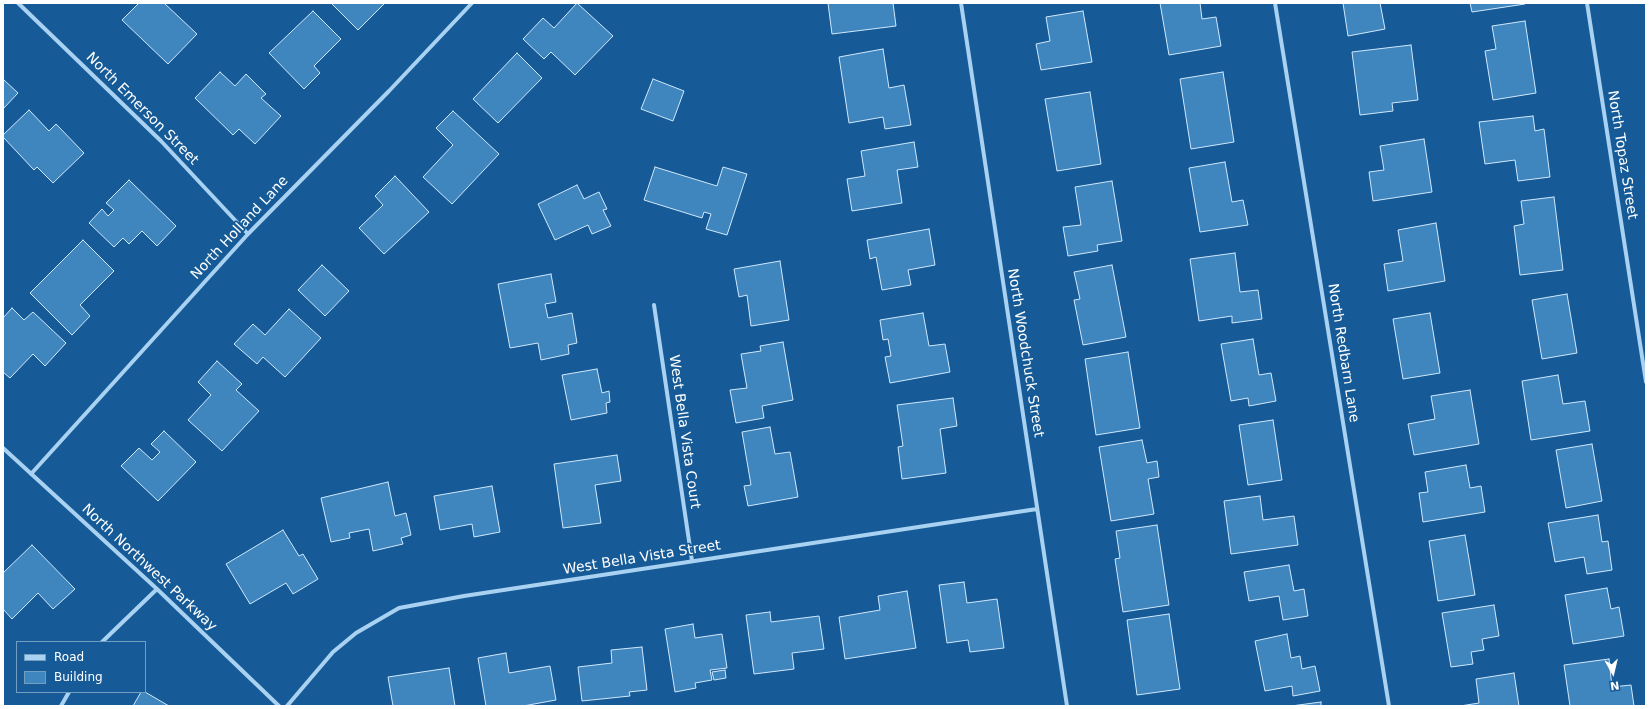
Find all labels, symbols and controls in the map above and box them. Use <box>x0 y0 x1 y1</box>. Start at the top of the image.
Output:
street label: North Emerson Street <box>82 49 202 169</box>
street label: North Topaz Street <box>1604 89 1640 221</box>
street label: North Holland Lane <box>188 173 292 283</box>
street label: North Woodchuck Street <box>1003 267 1047 439</box>
street label: North Redbarn Lane <box>1324 282 1362 424</box>
street label: West Bella Vista Court <box>665 354 703 510</box>
street label: North Northwest Parkway <box>78 501 220 635</box>
street label: West Bella Vista Street <box>562 537 722 579</box>
legend <box>16 641 146 693</box>
text: Road <box>54 650 84 664</box>
north arrow <box>1593 653 1633 693</box>
text: Building <box>54 670 103 684</box>
text: N <box>1609 678 1620 692</box>

